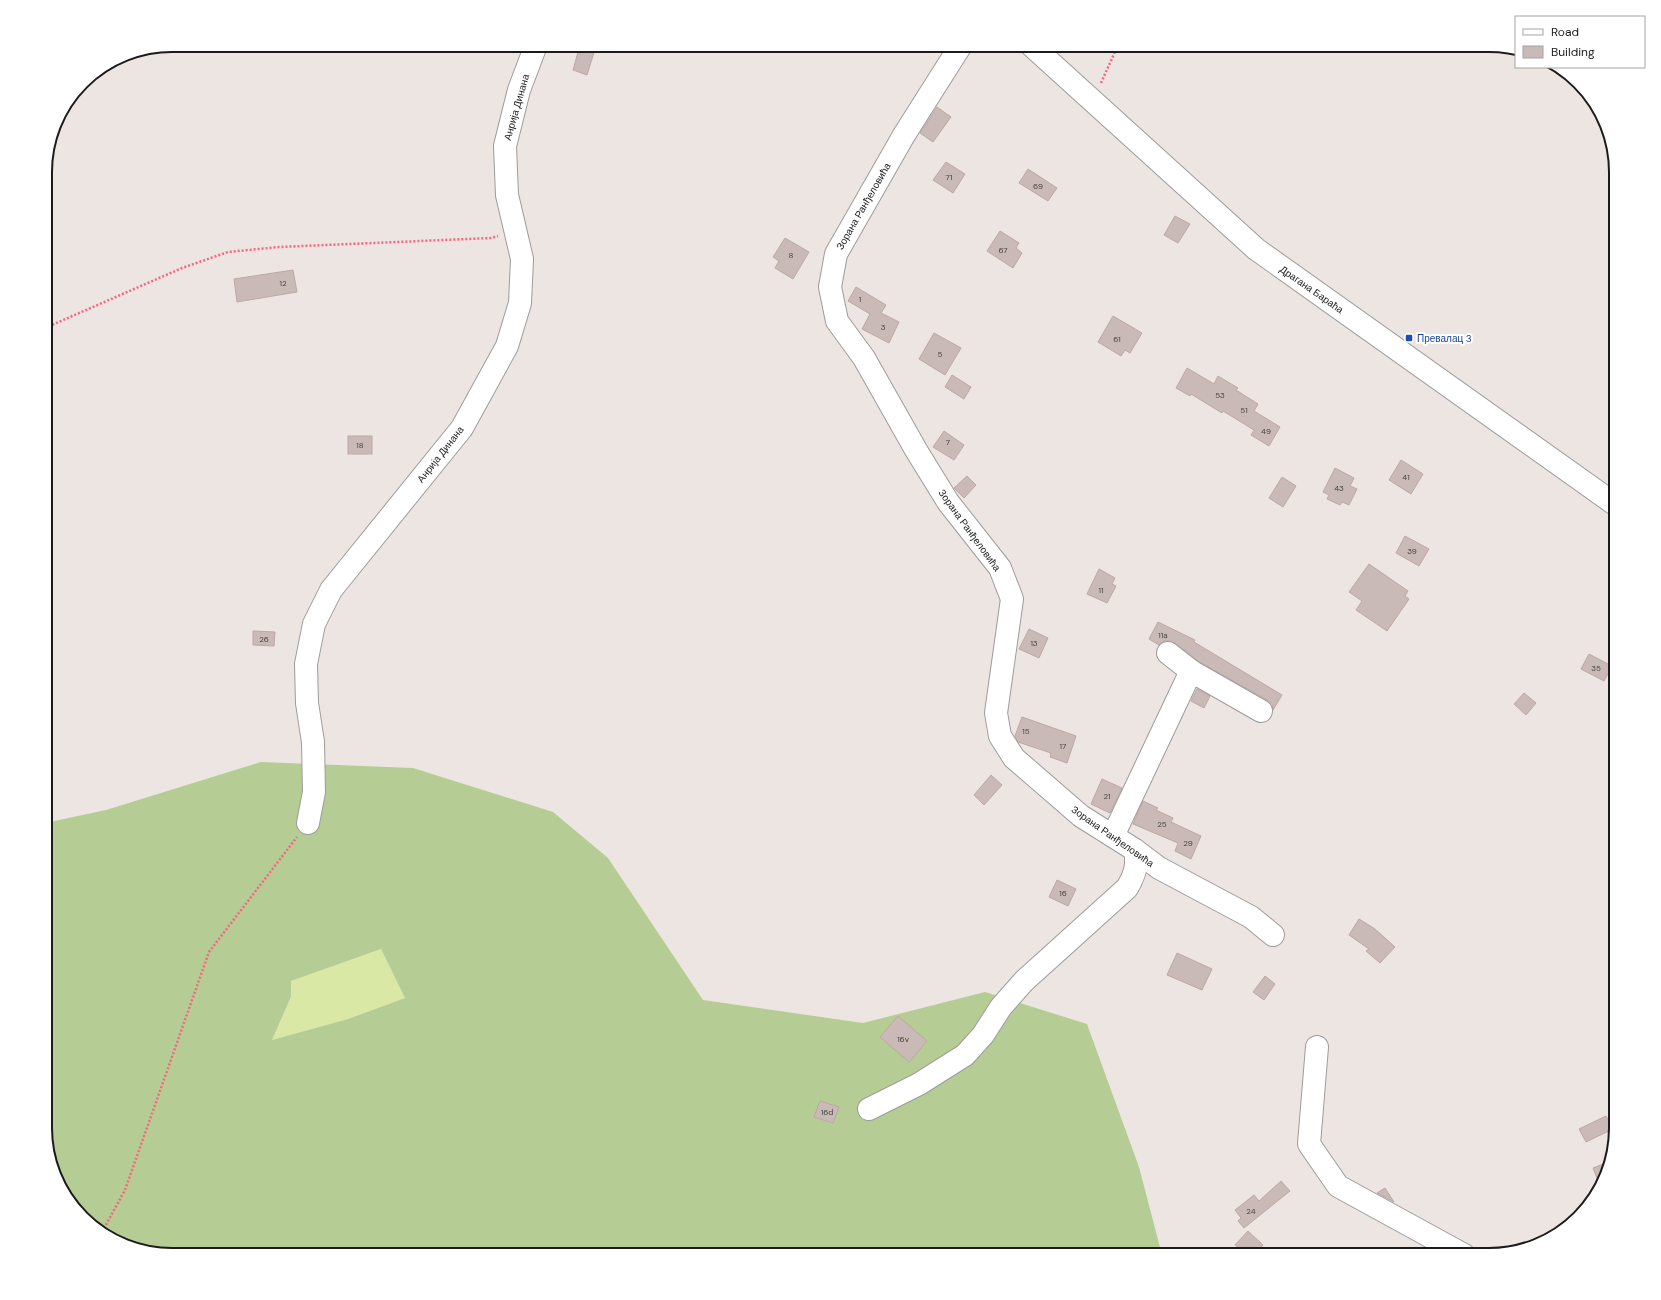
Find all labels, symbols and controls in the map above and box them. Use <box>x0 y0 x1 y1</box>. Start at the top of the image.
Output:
legend <box>1515 16 1645 68</box>
text: Road <box>1551 24 1579 40</box>
text: Building <box>1551 44 1595 60</box>
street label: Анрија Динана <box>501 72 532 142</box>
street label: Зорана Ранђеловића <box>833 160 894 252</box>
house number: 71 <box>946 172 952 182</box>
house number: 69 <box>1033 181 1043 191</box>
house number: 67 <box>998 245 1008 255</box>
house number: 8 <box>789 250 794 260</box>
street label: Драгана Бараћа <box>1277 263 1347 316</box>
house number: 12 <box>279 278 287 288</box>
house number: 1 <box>859 294 861 304</box>
house number: 3 <box>881 322 886 332</box>
place label: Превалац 3 <box>1417 332 1472 345</box>
marker: Превалац 3 <box>1404 333 1414 343</box>
house number: 61 <box>1113 334 1121 344</box>
house number: 5 <box>938 349 943 359</box>
house number: 53 <box>1215 390 1225 400</box>
house number: 51 <box>1240 405 1248 415</box>
street label: Анрија Динана <box>414 423 467 485</box>
house number: 49 <box>1261 426 1271 436</box>
house number: 7 <box>946 437 950 447</box>
house number: 18 <box>356 440 364 450</box>
house number: 41 <box>1402 472 1410 482</box>
house number: 43 <box>1334 483 1344 493</box>
street label: Зорана Ранђеловића <box>935 487 1004 574</box>
house number: 39 <box>1407 546 1417 556</box>
house number: 11 <box>1099 585 1104 595</box>
house number: 11a <box>1158 630 1168 640</box>
house number: 26 <box>259 634 269 644</box>
house number: 13 <box>1030 638 1038 648</box>
house number: 35 <box>1591 663 1601 673</box>
house number: 15 <box>1022 726 1030 736</box>
house number: 17 <box>1060 741 1066 751</box>
house number: 21 <box>1103 791 1111 801</box>
street label: Зорана Ранђеловића <box>1069 803 1157 870</box>
house number: 25 <box>1157 819 1167 829</box>
house number: 29 <box>1183 838 1193 848</box>
house number: 16 <box>1059 888 1067 898</box>
house number: 16v <box>897 1034 910 1044</box>
house number: 16d <box>821 1107 833 1117</box>
house number: 24 <box>1246 1206 1256 1216</box>

